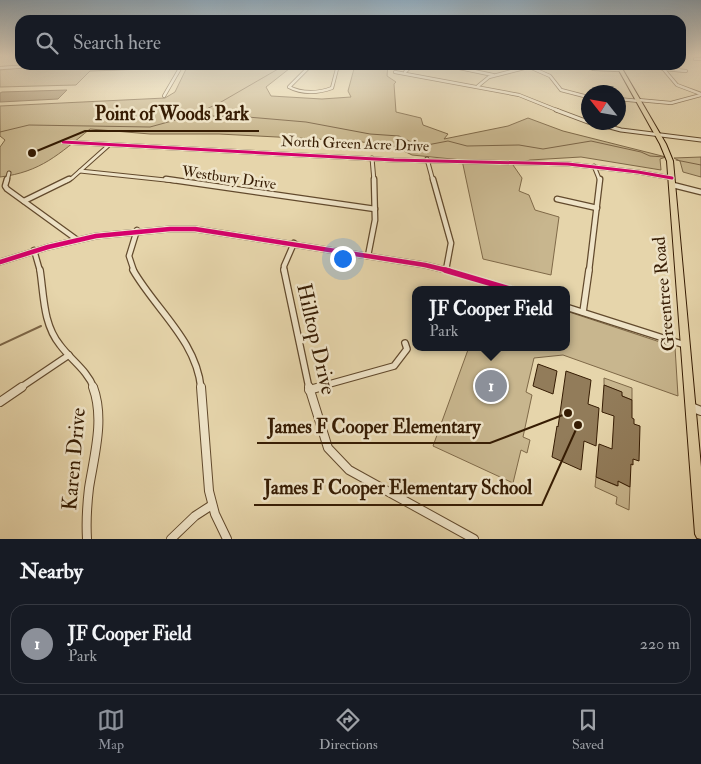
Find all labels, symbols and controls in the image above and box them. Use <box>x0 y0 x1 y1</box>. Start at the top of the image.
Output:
search box <box>15 15 686 70</box>
icon: search <box>33 29 61 57</box>
text: Search here <box>73 31 161 55</box>
north arrow <box>581 85 626 130</box>
callout: Point of Woods Park <box>85 97 259 131</box>
text: Point of Woods Park <box>95 102 250 126</box>
street label: North Green Acre Drive <box>281 132 429 156</box>
street label: Westbury Drive <box>180 162 277 194</box>
street label: Greentree Road <box>648 236 680 352</box>
your location <box>330 246 356 272</box>
street label: Hilltop Drive <box>290 281 342 397</box>
popup <box>412 286 570 351</box>
text: JF Cooper Field <box>429 297 553 321</box>
text: Park <box>429 321 458 341</box>
pin: 1 <box>475 367 507 405</box>
street label: Karen Drive <box>56 406 92 512</box>
callout: James F Cooper Elementary <box>257 409 490 443</box>
text: James F Cooper Elementary <box>266 415 481 440</box>
callout: James F Cooper Elementary School <box>254 471 542 505</box>
text: James F Cooper Elementary School <box>263 476 532 501</box>
text: Nearby <box>20 558 83 585</box>
text: JF Cooper Field <box>68 622 191 646</box>
text: 1 <box>34 634 40 654</box>
text: 220 m <box>640 634 680 654</box>
text: Park <box>68 646 97 666</box>
tab: Map <box>97 706 125 753</box>
tab: Directions <box>319 706 378 753</box>
tab: Saved <box>572 706 604 753</box>

